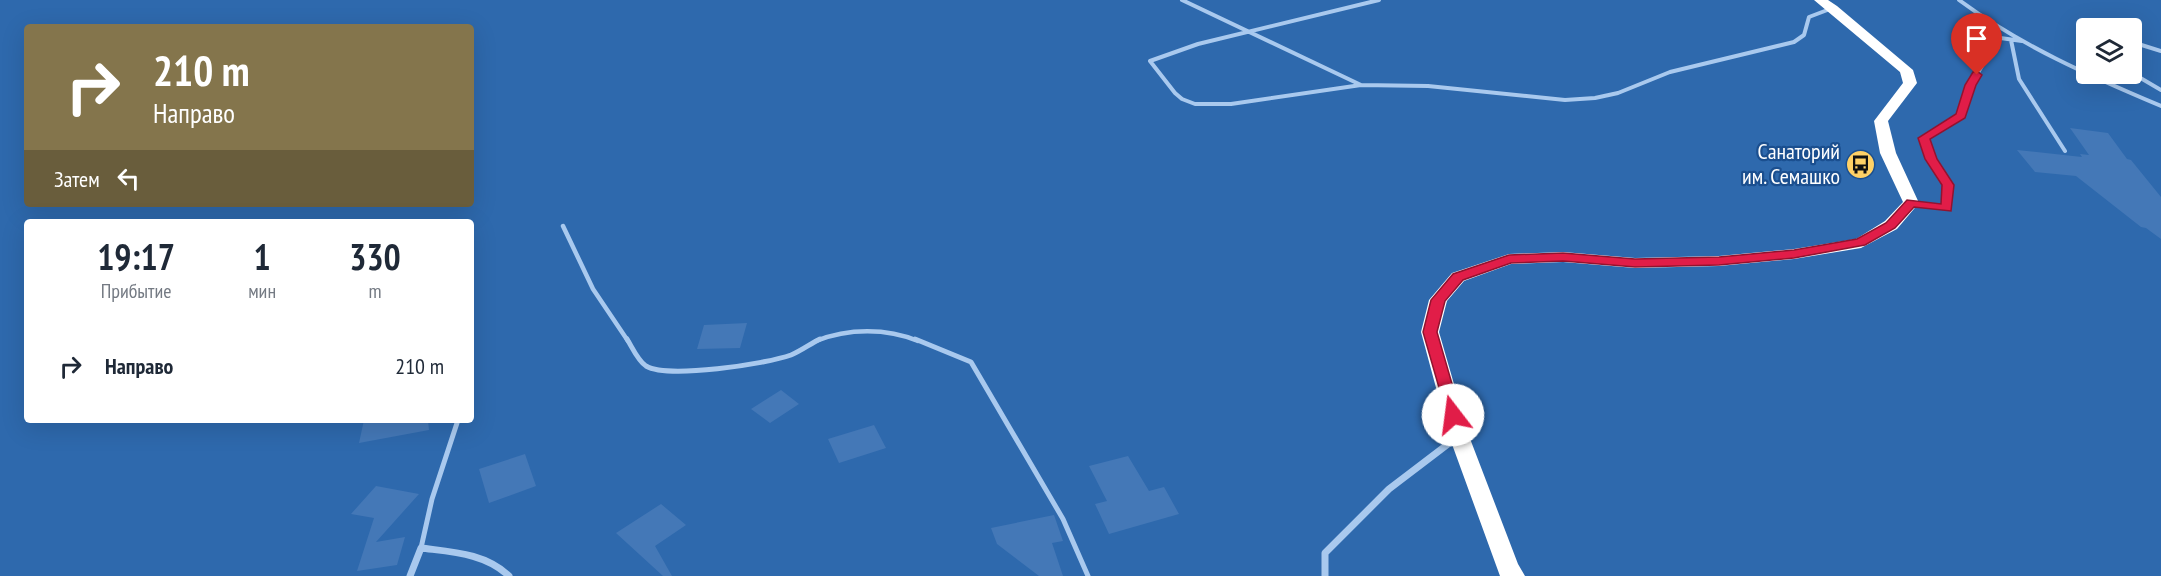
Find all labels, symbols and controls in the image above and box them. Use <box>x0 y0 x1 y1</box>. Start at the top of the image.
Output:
pin <box>1951 13 2002 75</box>
map controls <box>2076 18 2142 84</box>
button: layers <box>2076 18 2142 84</box>
icon: arrive <box>1960 22 1993 55</box>
text: 210 m <box>153 43 250 98</box>
icon: right <box>54 48 132 126</box>
text: Направо <box>153 96 235 130</box>
place label: Санаторий им. Семашко <box>1742 137 1840 190</box>
bus stop icon: Санаторий им. Семашко <box>1845 148 1877 180</box>
icon: left <box>112 162 145 195</box>
text: Затем <box>54 165 100 193</box>
text: 19:17 <box>97 233 175 280</box>
text: 1 <box>254 233 271 280</box>
text: 330 <box>349 233 401 280</box>
text: Прибытие <box>101 278 172 304</box>
text: мин <box>248 278 276 304</box>
text: m <box>369 278 382 304</box>
icon: right <box>54 350 87 383</box>
text: Направо <box>105 352 173 380</box>
text: 210 m <box>395 352 444 380</box>
position arrow <box>1421 383 1485 447</box>

